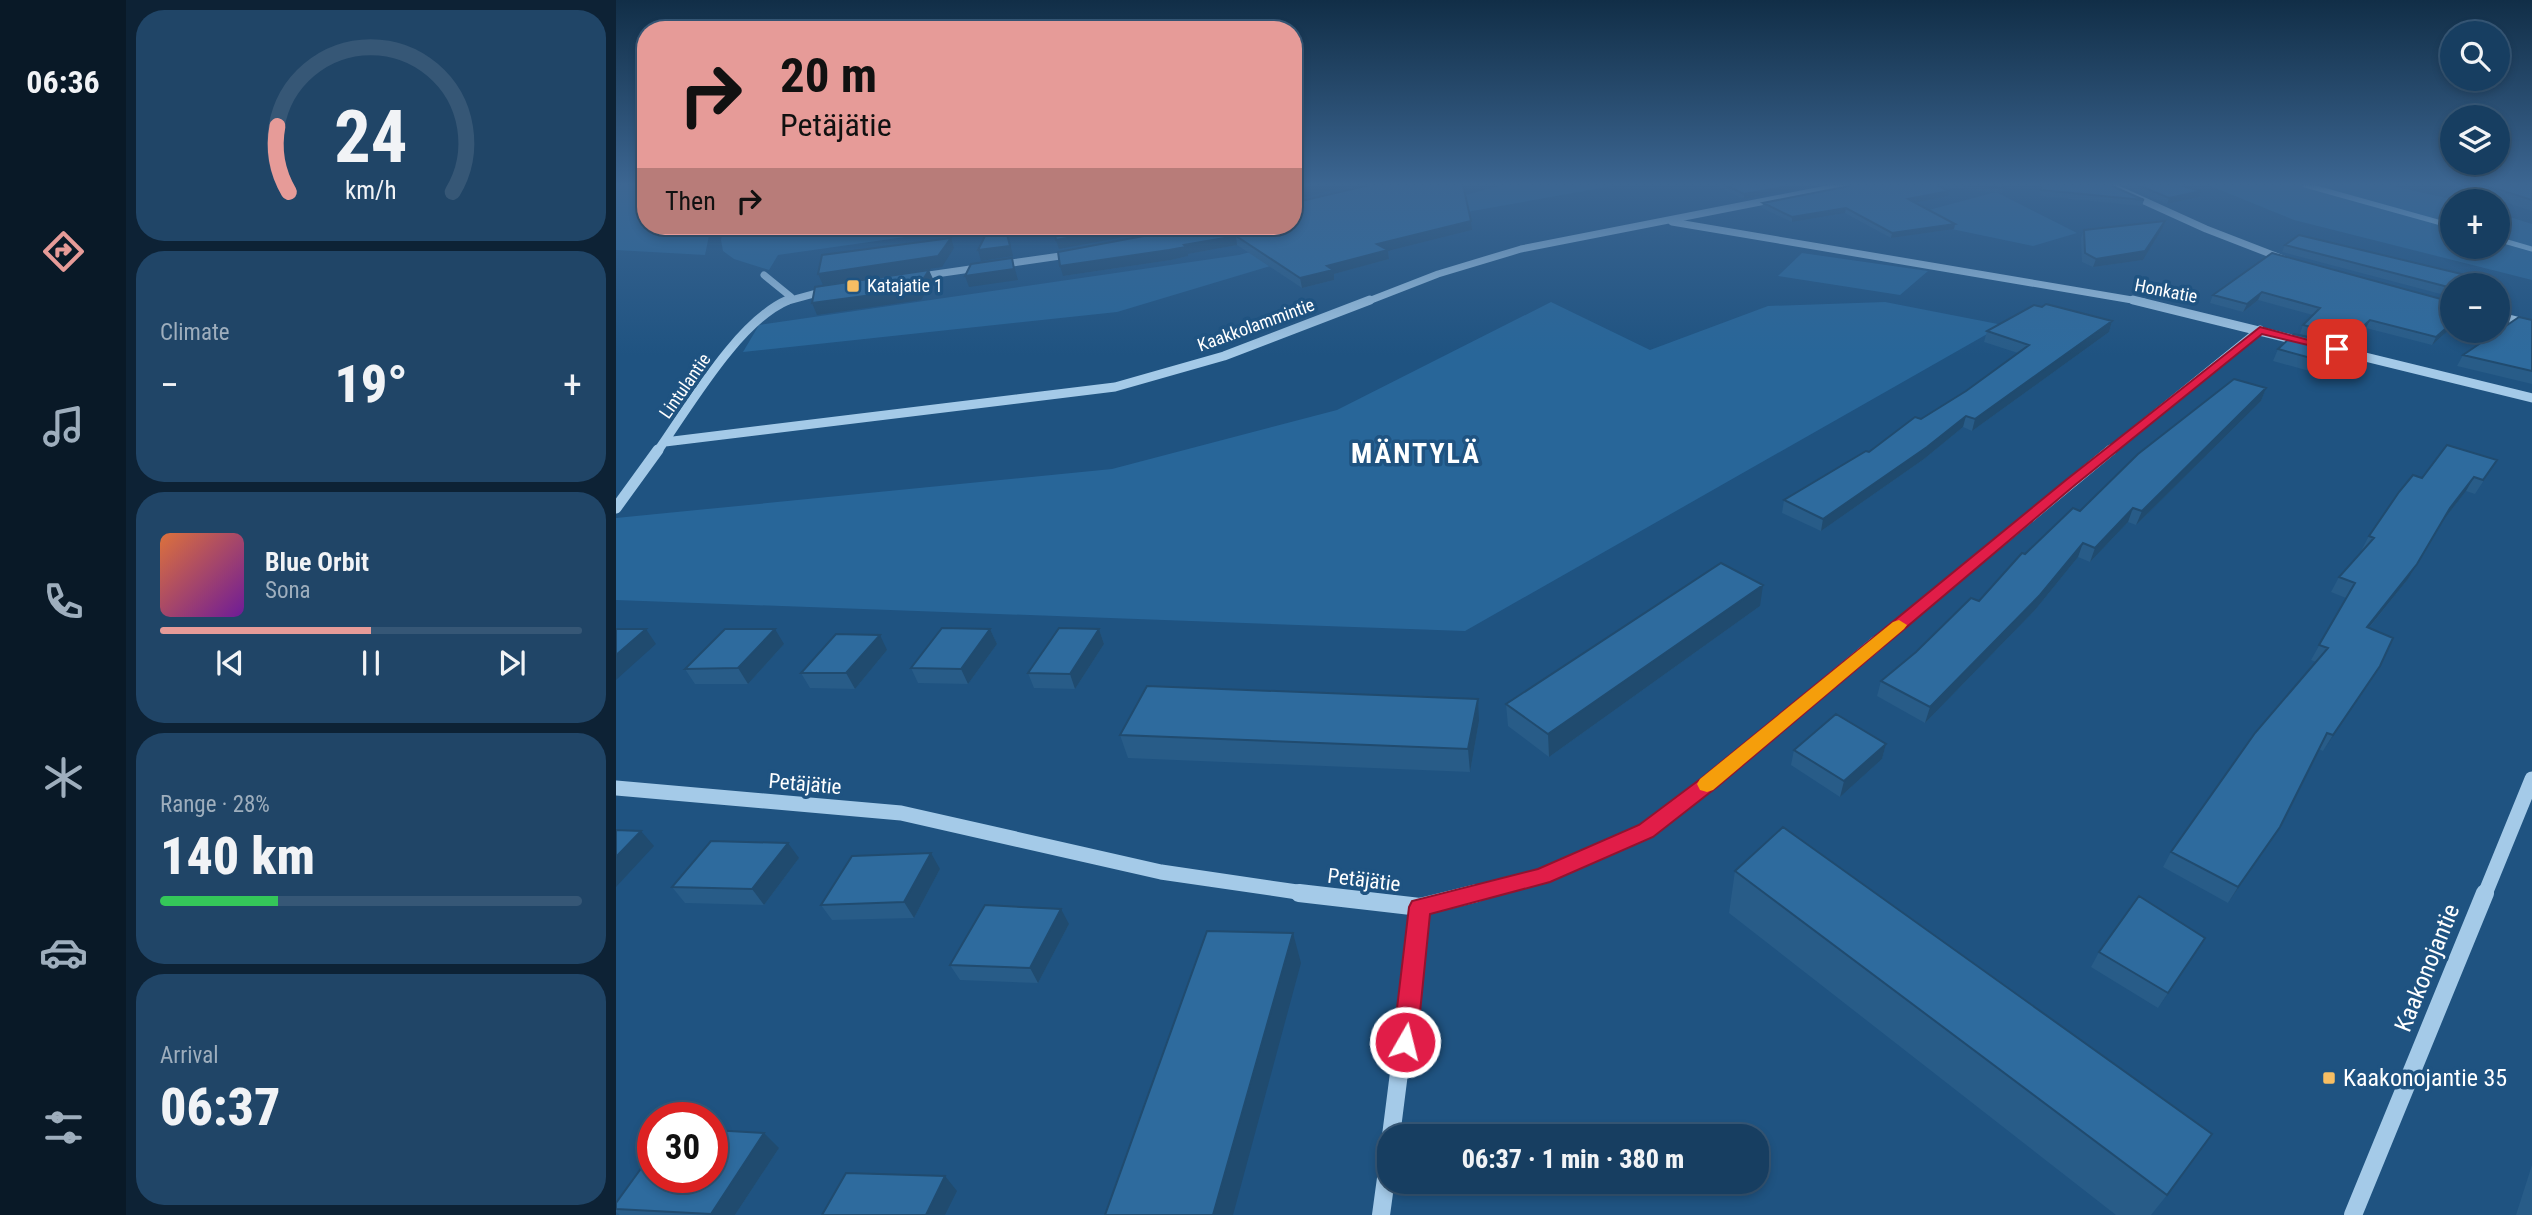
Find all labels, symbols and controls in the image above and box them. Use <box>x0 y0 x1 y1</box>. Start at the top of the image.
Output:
map controls <box>2440 21 2510 343</box>
button: search <box>2440 21 2510 91</box>
text: 20 m <box>780 47 877 104</box>
icon: right <box>665 49 756 140</box>
text: 06:36 <box>26 63 100 101</box>
text: 24 <box>334 94 408 180</box>
button: layers <box>2440 105 2510 175</box>
text: Petäjätie <box>780 106 892 144</box>
text: km/h <box>345 175 397 204</box>
icon: right <box>730 182 768 220</box>
text: Then <box>665 186 716 216</box>
button: + <box>2440 189 2510 259</box>
icon: directions <box>39 227 88 276</box>
button: − <box>2440 273 2510 343</box>
street label: Honkatie <box>2133 274 2199 307</box>
place label: Katajatie 1 <box>867 275 943 296</box>
marker: Katajatie 1 <box>845 278 861 294</box>
street label: Kaakkolammintie <box>1194 294 1317 355</box>
text: Climate <box>160 319 230 346</box>
pin <box>2307 319 2367 379</box>
icon: arrive <box>2318 330 2356 368</box>
street label: Lintulantie <box>655 349 715 422</box>
text: 19° <box>334 354 408 415</box>
text: − <box>160 363 179 407</box>
text: + <box>563 363 582 407</box>
icon: music <box>39 402 88 451</box>
district label: MÄNTYLÄ <box>1351 437 1481 470</box>
text: Blue Orbit <box>265 547 369 577</box>
icon: phone <box>39 577 88 626</box>
text: Sona <box>265 577 311 604</box>
icon: previous <box>211 644 249 682</box>
icon: pause <box>352 644 390 682</box>
icon: next <box>493 644 531 682</box>
icon: climate <box>39 753 88 802</box>
street label: Petäjätie <box>767 769 843 799</box>
text: Range · 28% <box>160 791 270 818</box>
text: 140 km <box>160 826 315 887</box>
street label: Petäjätie <box>1326 864 1402 896</box>
street label: Kaakonojantie <box>2389 900 2465 1036</box>
icon: car <box>39 928 88 977</box>
position arrow <box>1368 1005 1442 1079</box>
text: Arrival <box>160 1042 219 1069</box>
place label: Kaakonojantie 35 <box>2343 1064 2507 1092</box>
marker: Kaakonojantie 35 <box>2321 1070 2337 1086</box>
text: 06:37 <box>160 1077 280 1138</box>
speed limit sign: 30 <box>637 1102 728 1193</box>
icon: filters <box>39 1103 88 1152</box>
text: 06:37 · 1 min · 380 m <box>1462 1144 1684 1174</box>

